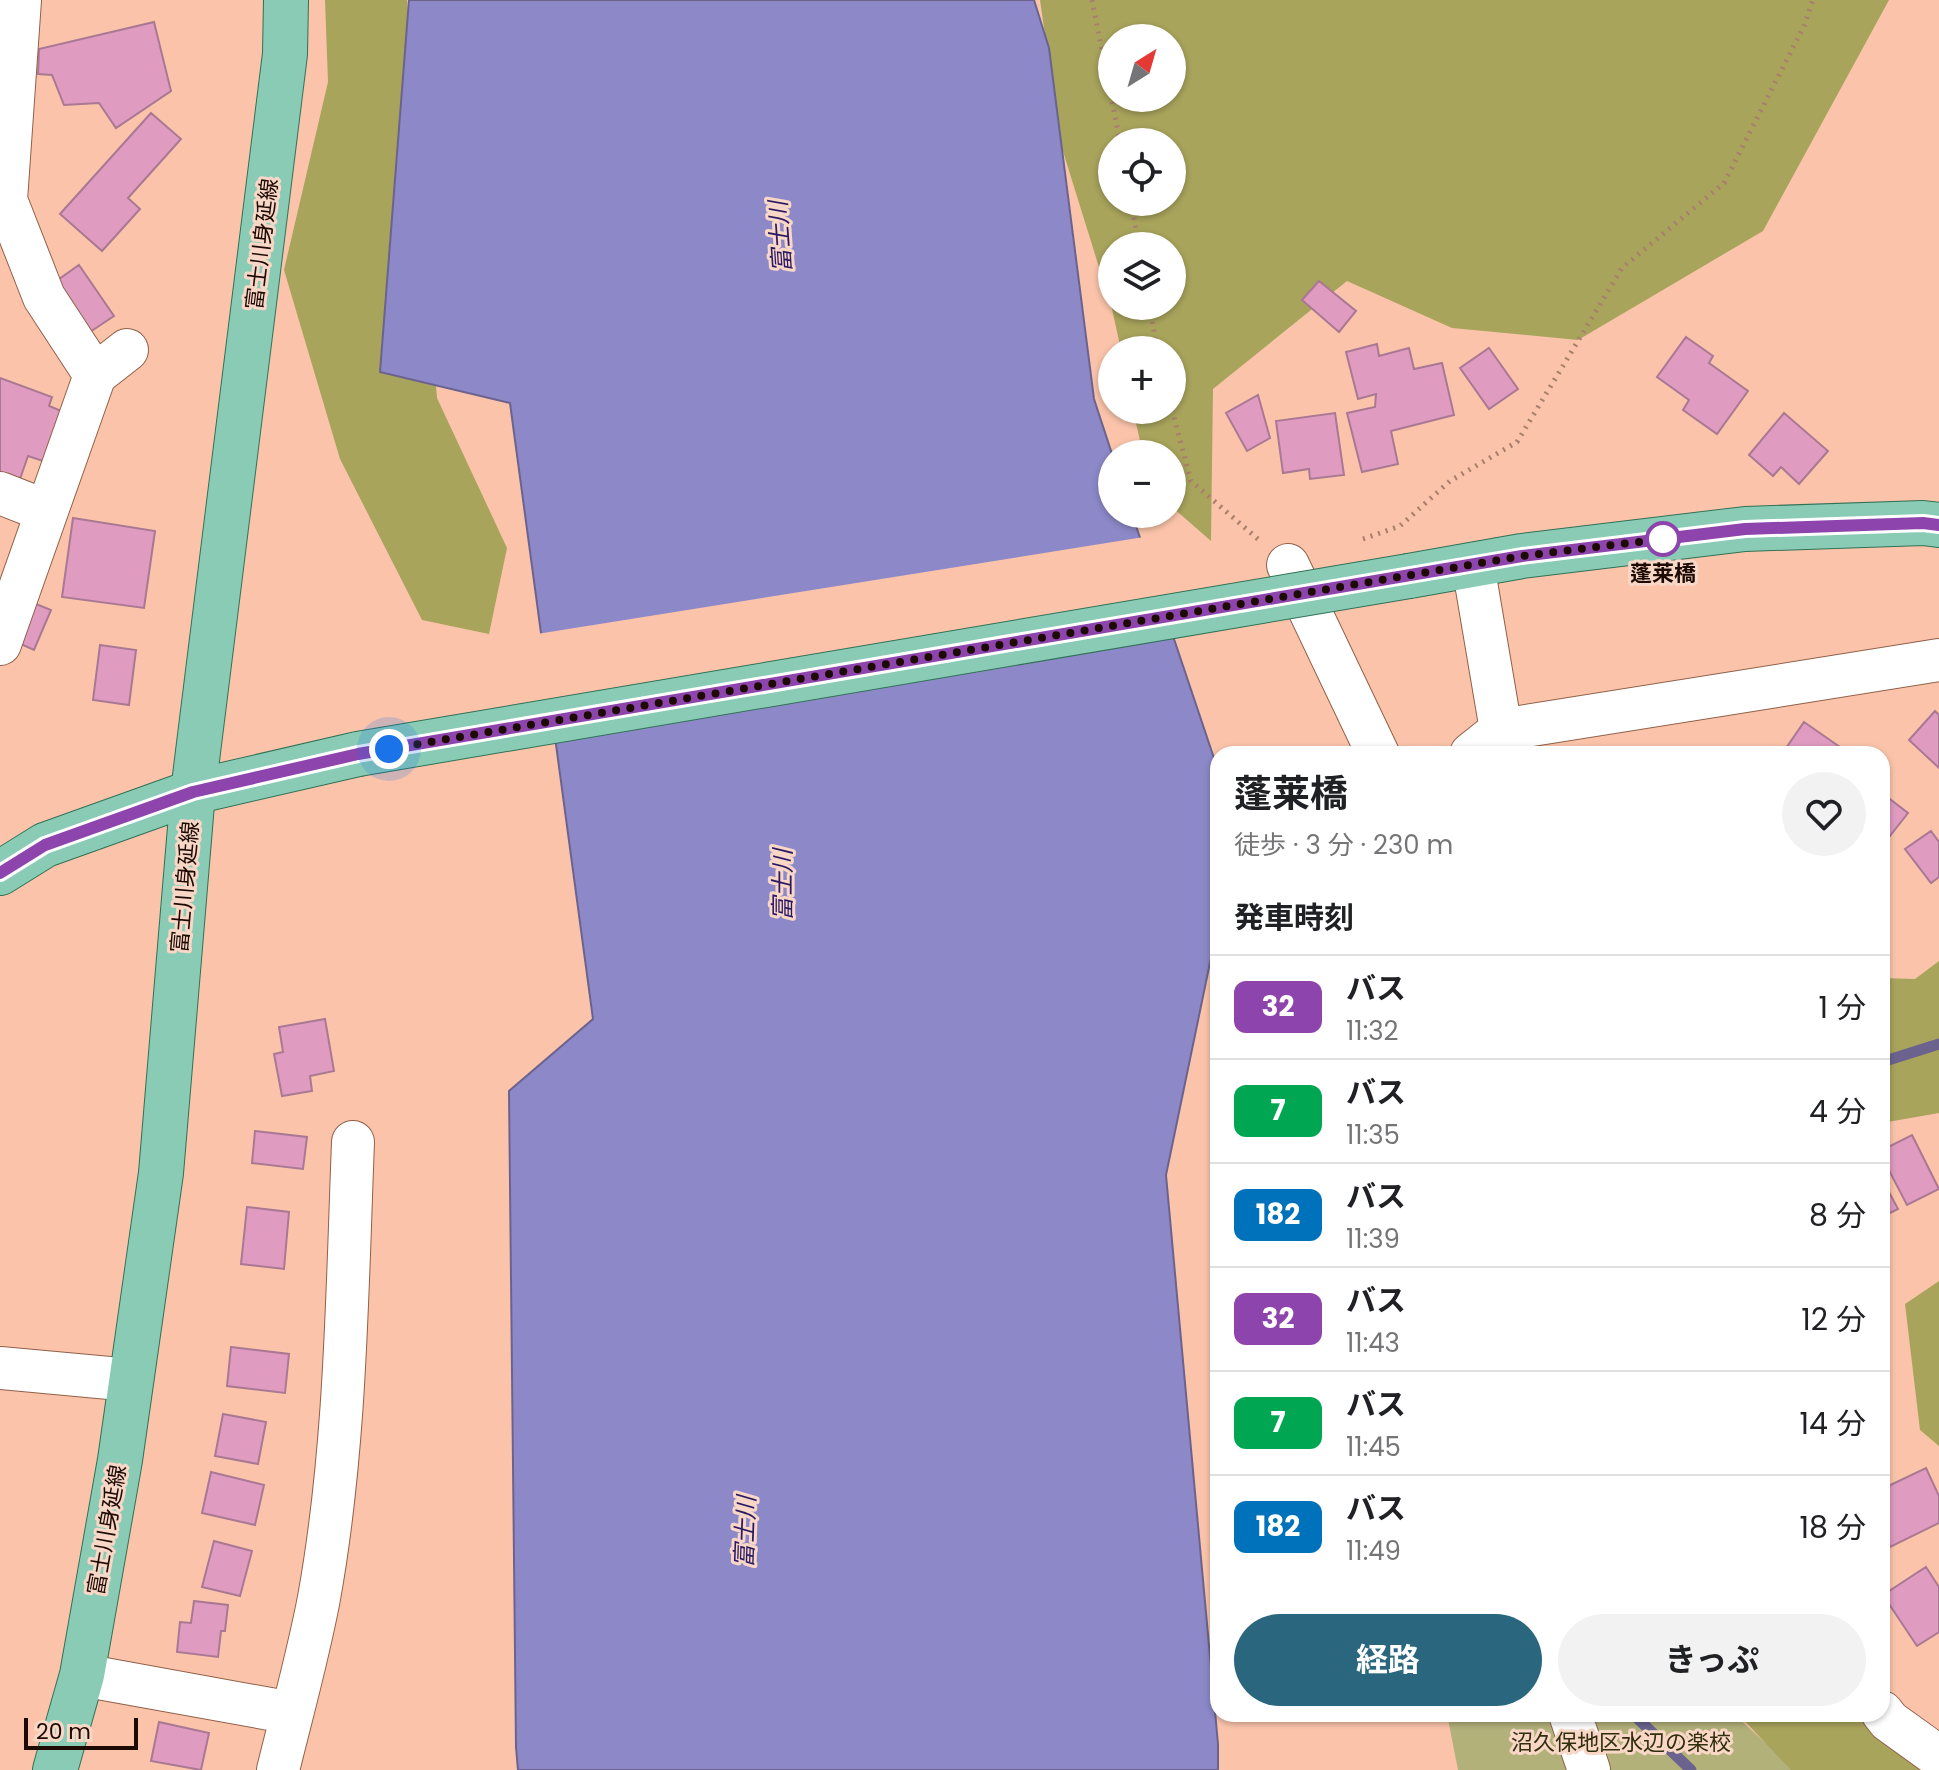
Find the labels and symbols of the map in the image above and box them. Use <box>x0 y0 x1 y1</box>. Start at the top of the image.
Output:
north arrow <box>1098 24 1186 112</box>
street label: 富士川身延線 <box>239 177 285 311</box>
water label: 富士川 <box>761 197 799 274</box>
marker: 蓬莱橋 <box>1646 522 1680 556</box>
place label: 蓬莱橋 <box>1630 558 1696 589</box>
your location <box>369 729 409 769</box>
street label: 富士川身延線 <box>164 820 206 954</box>
water label: 富士川 <box>766 846 799 921</box>
street label: 富士川身延線 <box>80 1462 134 1598</box>
water label: 富士川 <box>727 1492 763 1569</box>
scale bar <box>24 1714 138 1750</box>
park label: 沼久保地区水辺の楽校 <box>1511 1727 1731 1758</box>

